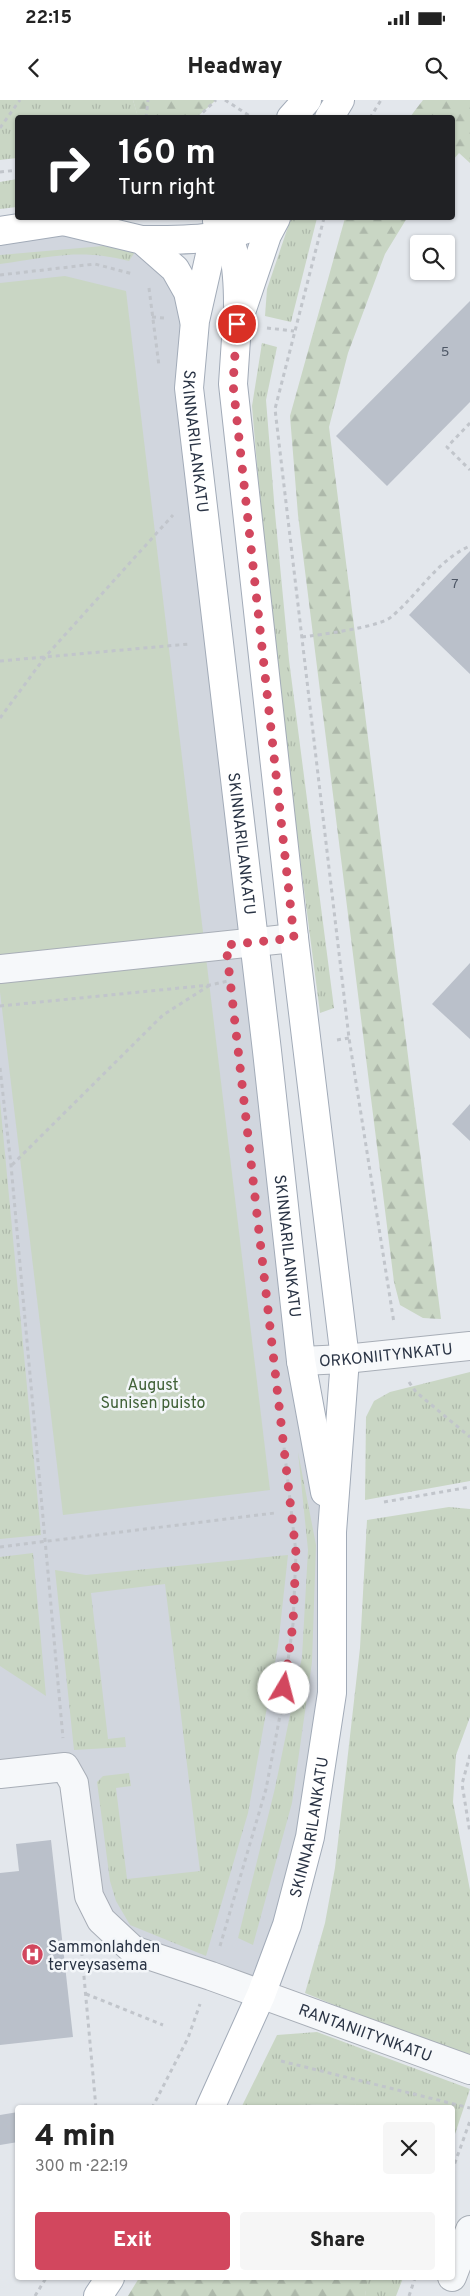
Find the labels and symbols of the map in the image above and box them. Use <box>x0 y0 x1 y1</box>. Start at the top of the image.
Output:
pin <box>216 303 258 345</box>
house number: 5 <box>441 344 449 361</box>
street label: SKINNARILANKATU <box>177 369 212 514</box>
house number: 7 <box>451 576 459 593</box>
street label: SKINNARILANKATU <box>222 771 259 916</box>
street label: SKINNARILANKATU <box>269 1174 304 1319</box>
street label: ORKONIITYNKATU <box>319 1340 454 1372</box>
park label: August Sunisen puisto <box>101 1376 206 1414</box>
position arrow <box>257 1661 309 1713</box>
street label: SKINNARILANKATU <box>286 1756 334 1900</box>
place label: Sammonlahden terveysasema <box>48 1938 160 1976</box>
hospital icon: Sammonlahden terveysasema <box>20 1943 44 1967</box>
street label: RANTANIITYNKATU <box>295 2001 434 2067</box>

